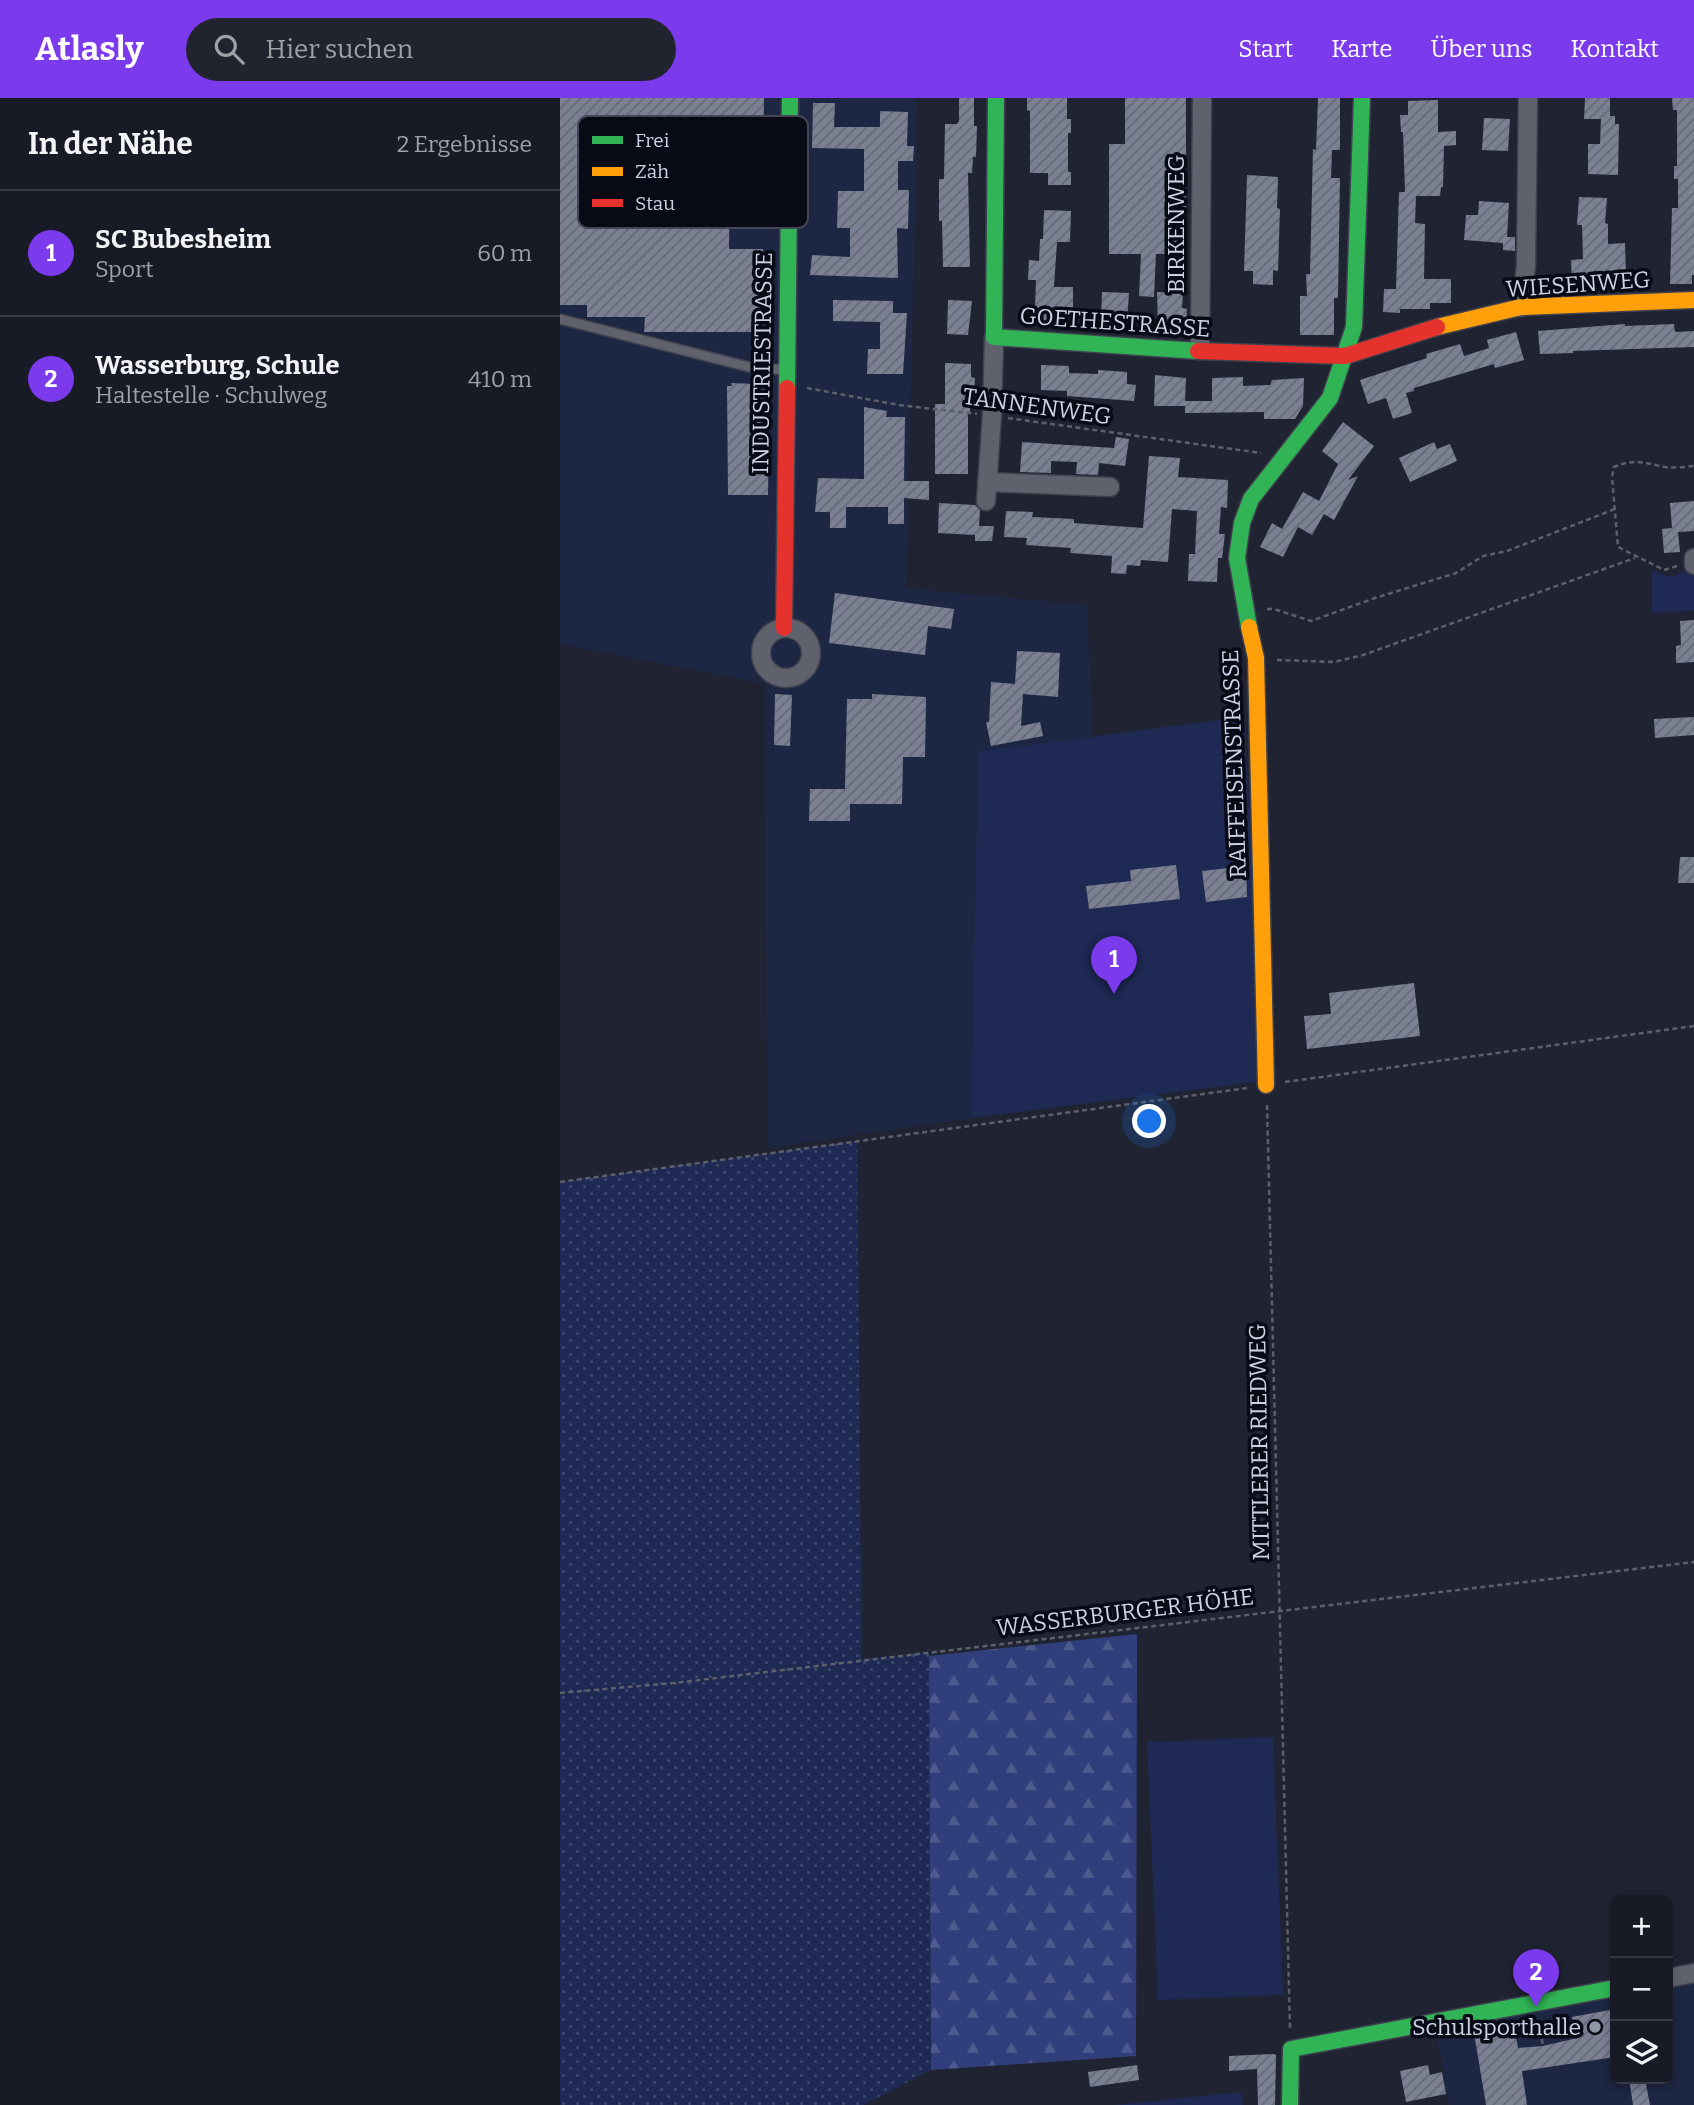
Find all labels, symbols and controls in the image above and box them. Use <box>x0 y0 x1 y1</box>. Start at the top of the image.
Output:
search box <box>186 18 676 81</box>
text: Atlasly <box>35 29 144 69</box>
icon: search <box>210 30 248 68</box>
text: Hier suchen <box>266 34 413 65</box>
text: Start <box>1238 35 1293 63</box>
text: Karte <box>1331 35 1393 63</box>
text: Über uns <box>1431 35 1533 63</box>
text: Kontakt <box>1571 35 1659 63</box>
legend <box>578 116 808 228</box>
text: In der Nähe <box>28 126 193 162</box>
text: Frei <box>635 129 670 152</box>
text: 2 Ergebnisse <box>397 130 532 158</box>
street label: BIRKENWEG <box>1162 155 1190 293</box>
text: Zäh <box>635 160 669 183</box>
text: Stau <box>635 192 675 215</box>
text: SC Bubesheim <box>95 224 271 255</box>
text: 1 <box>46 239 56 267</box>
text: 60 m <box>477 239 532 267</box>
street label: INDUSTRIESTRASSE <box>746 252 778 474</box>
text: Sport <box>95 255 154 283</box>
street label: WIESENWEG <box>1505 265 1651 303</box>
street label: GOETHESTRASSE <box>1019 301 1211 343</box>
text: Wasserburg, Schule <box>95 350 340 381</box>
text: 2 <box>45 365 57 393</box>
text: 410 m <box>468 365 532 393</box>
text: Haltestelle · Schulweg <box>95 381 327 409</box>
street label: TANNENWEG <box>961 382 1113 430</box>
street label: RAIFFEISENSTRASSE <box>1216 649 1252 879</box>
pin: 1 <box>1091 936 1137 994</box>
your location <box>1132 1104 1166 1138</box>
street label: MITTLERER RIEDWEG <box>1243 1323 1275 1561</box>
street label: WASSERBURGER HÖHE <box>995 1582 1255 1642</box>
map controls <box>1610 1895 1673 2084</box>
button: + <box>1610 1895 1673 1958</box>
pin: 2 <box>1513 1949 1559 2007</box>
button: − <box>1610 1958 1673 2021</box>
place label: Schulsporthalle <box>1412 2013 1581 2041</box>
marker: Schulsporthalle <box>1587 2019 1603 2035</box>
button: layers <box>1610 2021 1673 2084</box>

